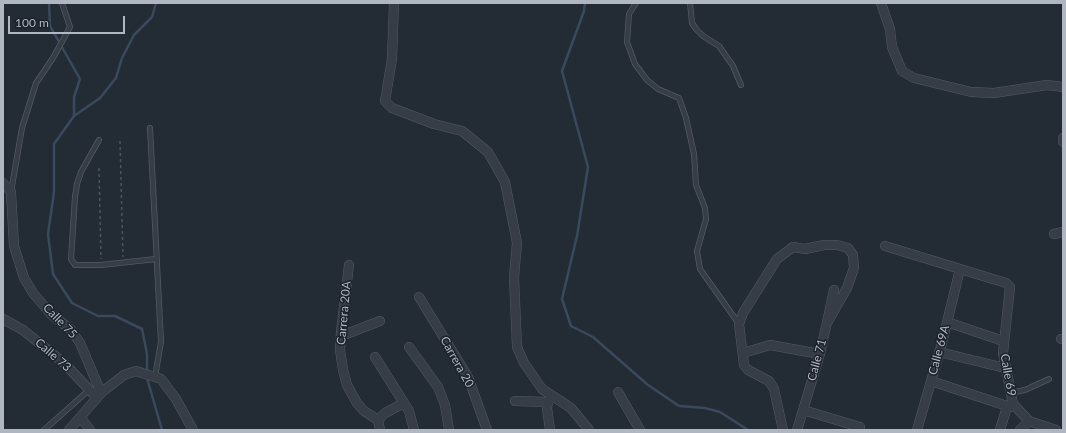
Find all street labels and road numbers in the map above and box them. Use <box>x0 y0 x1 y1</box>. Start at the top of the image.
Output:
street label: Carrera 20A <box>334 280 354 346</box>
street label: Calle 75 <box>40 301 80 341</box>
street label: Calle 69A <box>925 323 953 377</box>
street label: Carrera 20 <box>437 334 477 390</box>
street label: Calle 73 <box>32 335 74 375</box>
street label: Calle 71 <box>804 337 830 383</box>
street label: Calle 69 <box>997 353 1019 397</box>

